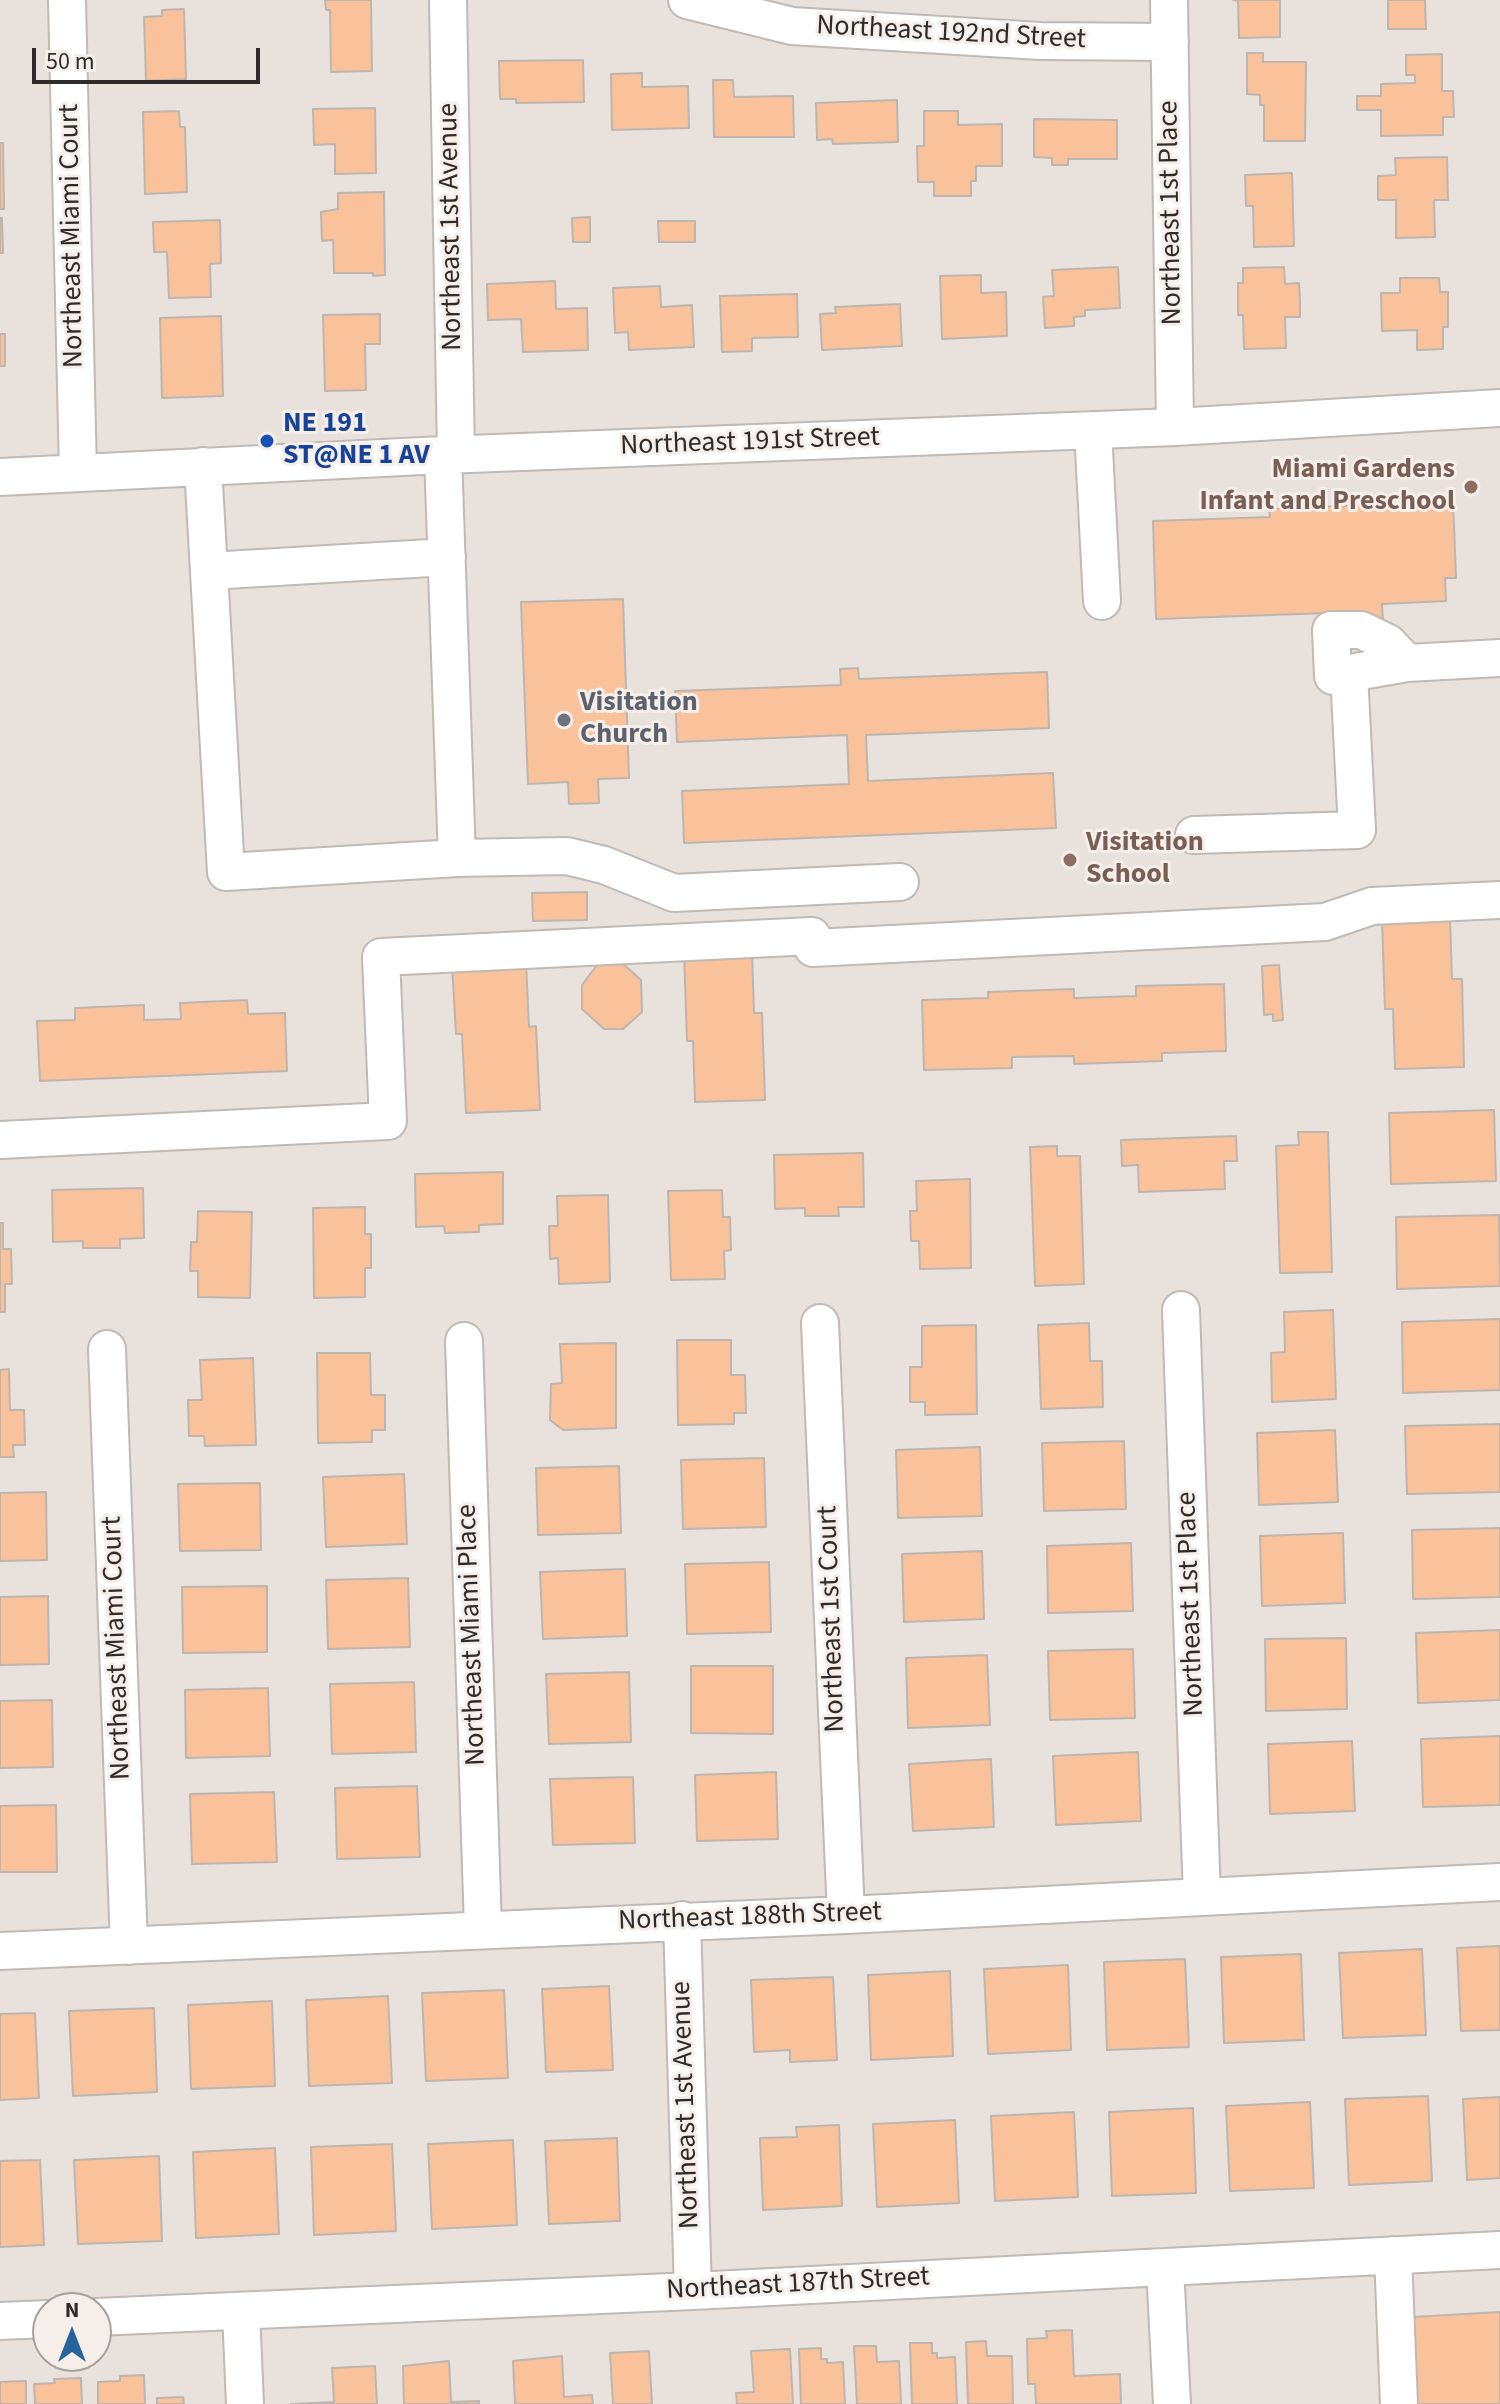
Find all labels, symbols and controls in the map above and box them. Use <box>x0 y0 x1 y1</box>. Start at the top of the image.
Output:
street label: Northeast 192nd Street <box>815 10 1087 58</box>
scale bar <box>36 32 264 82</box>
text: 50 m <box>46 44 95 79</box>
street label: Northeast 1st Place <box>1153 100 1191 326</box>
street label: Northeast 1st Avenue <box>433 103 471 351</box>
street label: Northeast Miami Court <box>54 104 92 368</box>
place label: NE 191 ST@NE 1 AV <box>283 408 430 474</box>
street label: Northeast 191st Street <box>620 422 880 464</box>
marker: NE 191 ST@NE 1 AV <box>258 432 276 450</box>
place label: Miami Gardens Infant and Preschool <box>1199 454 1455 520</box>
marker: Miami Gardens Infant and Preschool <box>1462 478 1480 496</box>
place label: Visitation Church <box>580 687 698 753</box>
marker: Visitation Church <box>555 711 573 729</box>
place label: Visitation School <box>1086 827 1204 893</box>
marker: Visitation School <box>1061 851 1079 869</box>
street label: Northeast 1st Place <box>1171 1491 1213 1717</box>
street label: Northeast Miami Place <box>452 1504 494 1766</box>
street label: Northeast 1st Court <box>812 1505 854 1733</box>
street label: Northeast Miami Court <box>97 1515 139 1781</box>
street label: Northeast 188th Street <box>618 1897 882 1939</box>
street label: Northeast 1st Avenue <box>666 1980 708 2230</box>
street label: Northeast 187th Street <box>665 2261 931 2309</box>
north arrow <box>32 2292 112 2372</box>
text: N <box>65 2294 79 2326</box>

